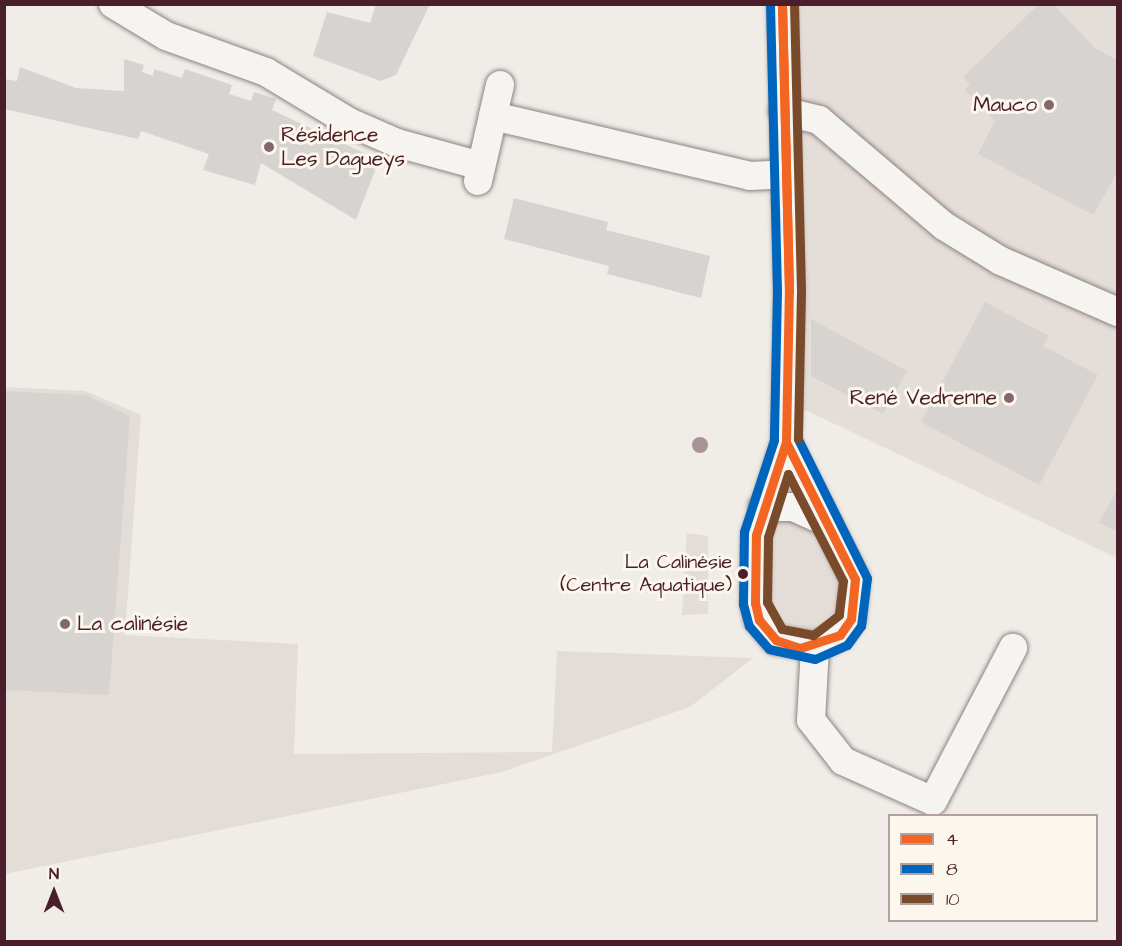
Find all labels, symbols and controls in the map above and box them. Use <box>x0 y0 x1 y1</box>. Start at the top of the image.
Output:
place label: Mauco <box>973 92 1037 118</box>
marker: Mauco <box>1042 98 1056 112</box>
place label: Résidence Les Dagueys <box>281 122 405 172</box>
marker: Résidence Les Dagueys <box>262 140 276 154</box>
place label: René Vedrenne <box>850 385 997 411</box>
marker: René Vedrenne <box>1002 391 1016 405</box>
place label: La Calinésie (Centre Aquatique) <box>560 550 732 597</box>
marker: La Calinésie (Centre Aquatique) <box>737 568 749 580</box>
place label: La calinésie <box>77 611 188 637</box>
marker: La calinésie <box>58 617 72 631</box>
legend <box>888 814 1098 922</box>
text: 4 <box>946 827 958 852</box>
text: 8 <box>946 857 958 882</box>
north arrow <box>24 862 84 922</box>
text: N <box>49 863 59 885</box>
text: 10 <box>946 887 960 912</box>

